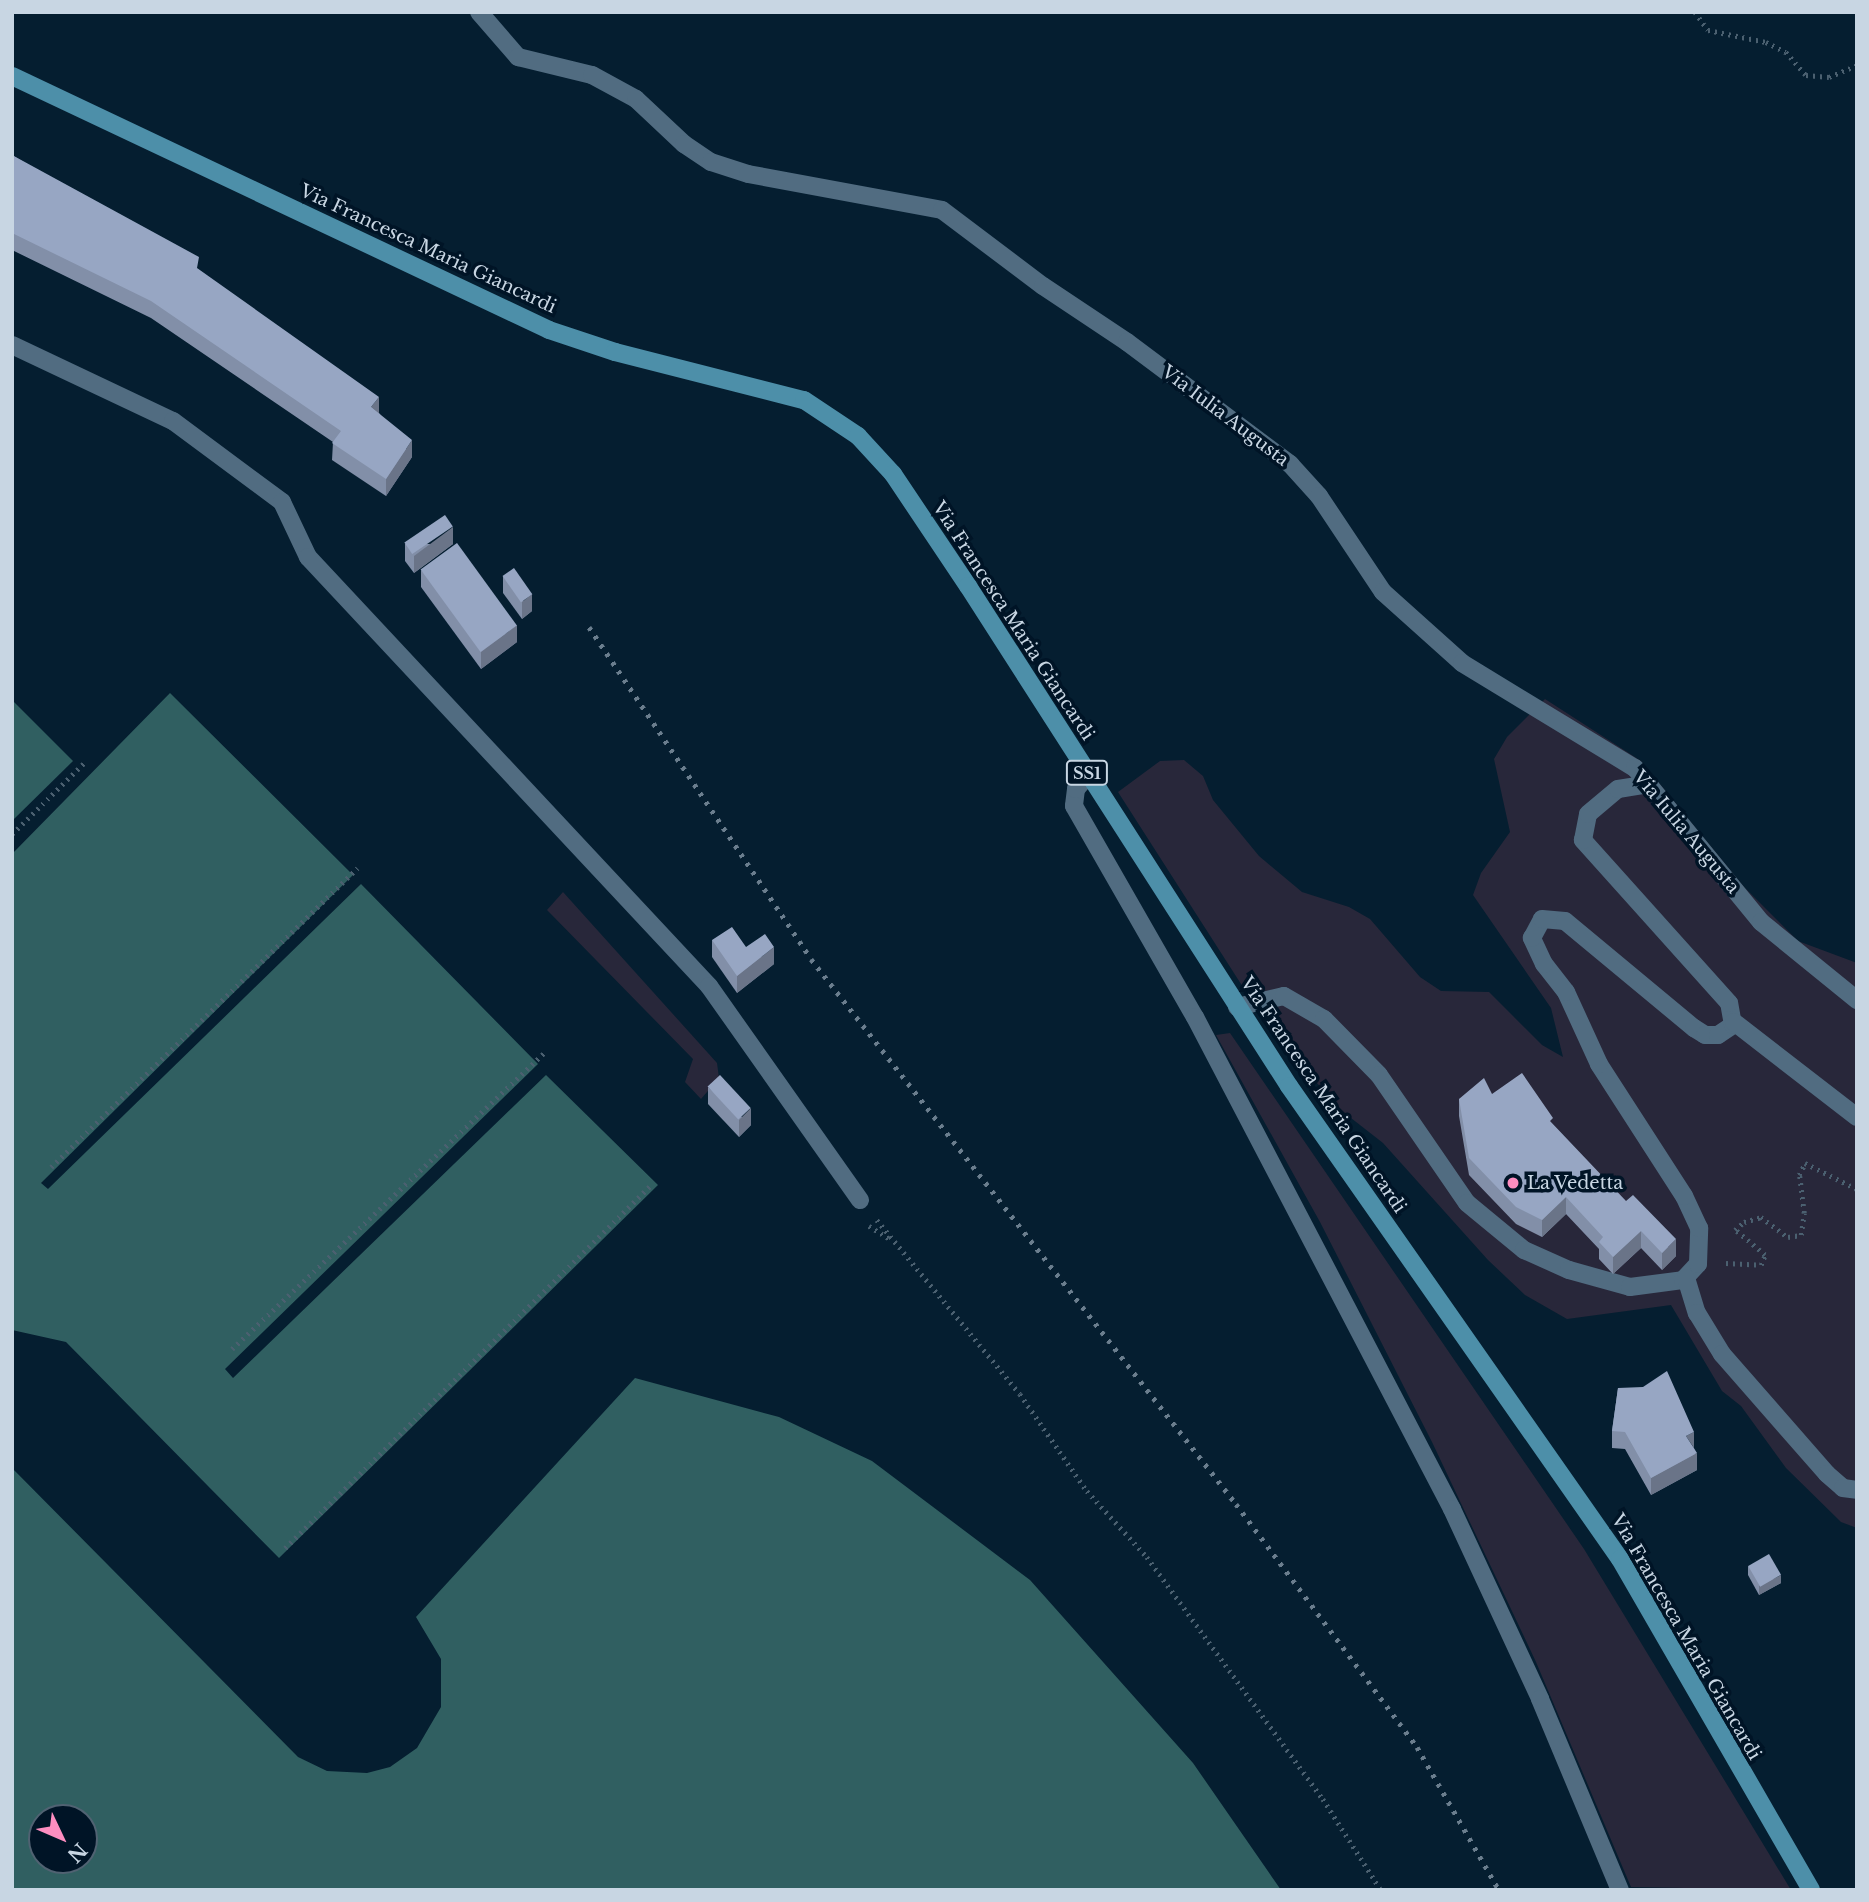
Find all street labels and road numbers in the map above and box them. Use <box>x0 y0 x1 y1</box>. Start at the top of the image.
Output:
street label: Via Francesca Maria Giancardi <box>296 180 560 318</box>
street label: Via Iulia Augusta <box>1157 361 1293 471</box>
street label: Via Francesca Maria Giancardi <box>927 497 1099 745</box>
road number: SS1 <box>1064 760 1110 786</box>
street label: Via Iulia Augusta <box>1628 766 1744 898</box>
street label: Via Francesca Maria Giancardi <box>1235 973 1411 1217</box>
street label: Via Francesca Maria Giancardi <box>1606 1510 1766 1764</box>

